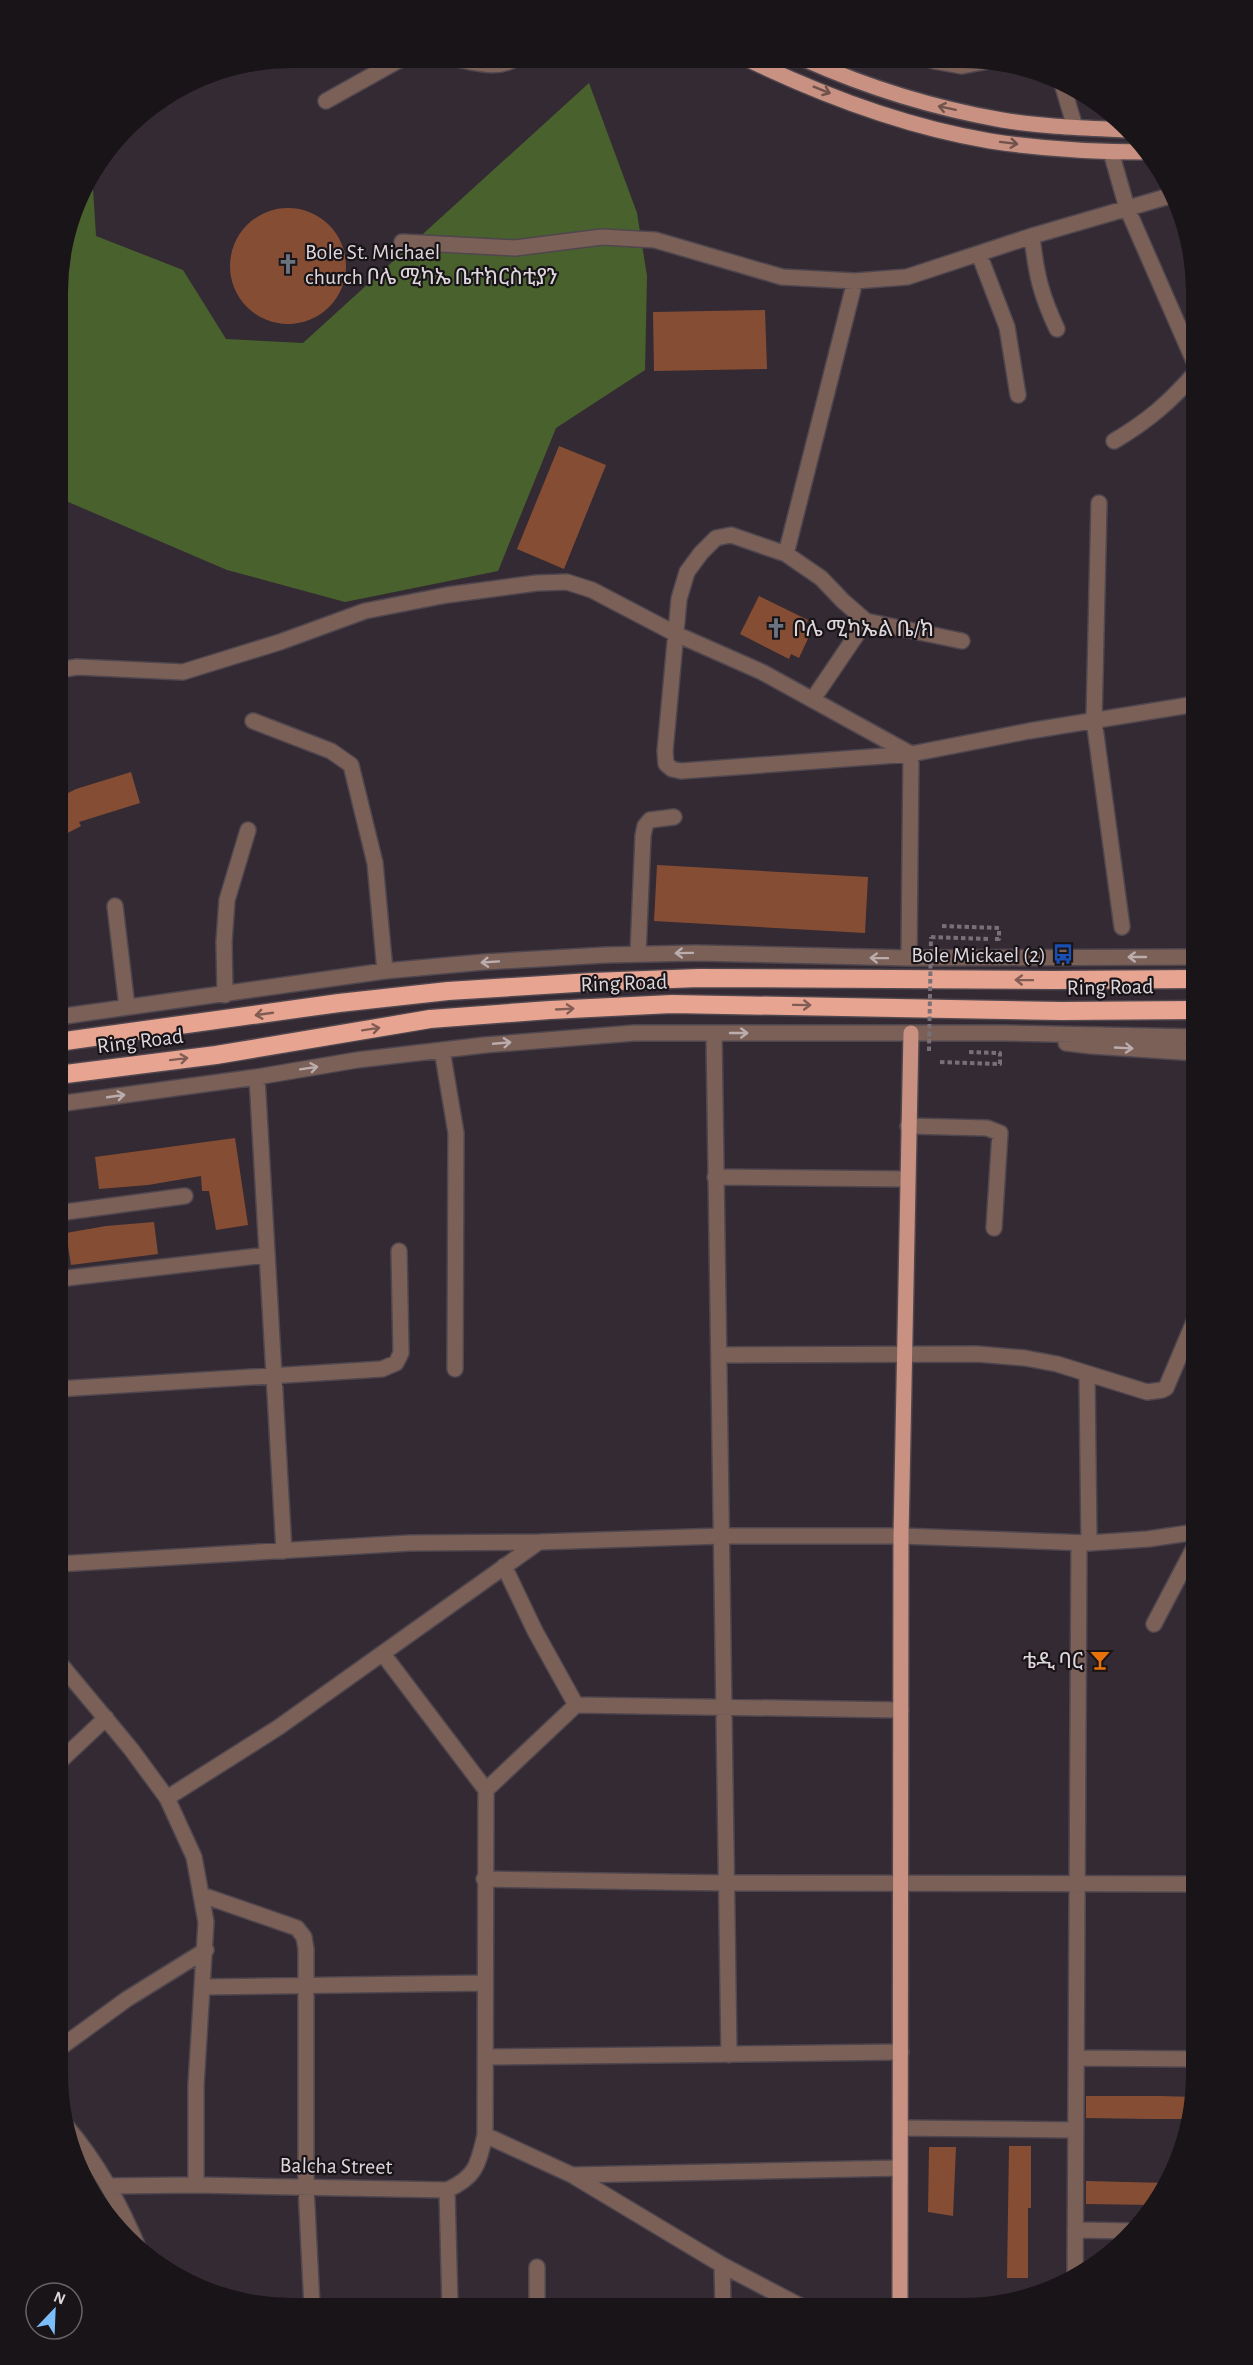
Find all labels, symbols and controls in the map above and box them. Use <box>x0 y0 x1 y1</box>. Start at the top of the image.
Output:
one-way arrow <box>812 86 831 97</box>
one-way arrow <box>937 101 956 113</box>
one-way arrow <box>999 138 1019 149</box>
place label: Bole St. Michael church ቦሌ ሚካኤ ቤተክርስቲያን <box>305 241 558 288</box>
church icon: Bole St. Michael church ቦሌ ሚካኤ ቤተክርስቲያን <box>276 252 300 276</box>
church icon: ቦሌ ሚካኤል ቤ/ክ <box>764 616 788 640</box>
place label: ቦሌ ሚካኤል ቤ/ክ <box>793 618 934 640</box>
bus stop icon: Bole Mickael (2) <box>1051 942 1075 966</box>
place label: Bole Mickael (2) <box>911 944 1046 966</box>
one-way arrow <box>675 948 695 959</box>
one-way arrow <box>1128 951 1148 963</box>
one-way arrow <box>870 952 890 963</box>
one-way arrow <box>480 956 500 967</box>
street label: Ring Road <box>580 970 668 996</box>
one-way arrow <box>1015 974 1035 986</box>
street label: Ring Road <box>1066 975 1154 999</box>
one-way arrow <box>791 999 811 1011</box>
one-way arrow <box>555 1003 575 1014</box>
one-way arrow <box>255 1009 274 1020</box>
one-way arrow <box>361 1023 381 1034</box>
street label: Ring Road <box>96 1025 185 1057</box>
one-way arrow <box>728 1027 748 1039</box>
one-way arrow <box>492 1037 512 1048</box>
one-way arrow <box>1114 1043 1134 1054</box>
one-way arrow <box>168 1054 188 1065</box>
one-way arrow <box>299 1062 318 1073</box>
one-way arrow <box>106 1090 125 1101</box>
bar icon: ቴዲ ባር <box>1088 1648 1112 1672</box>
place label: ቴዲ ባር <box>1023 1650 1083 1672</box>
street label: Balcha Street <box>279 2154 393 2178</box>
north arrow <box>24 2281 84 2341</box>
text: N <box>51 2289 68 2308</box>

